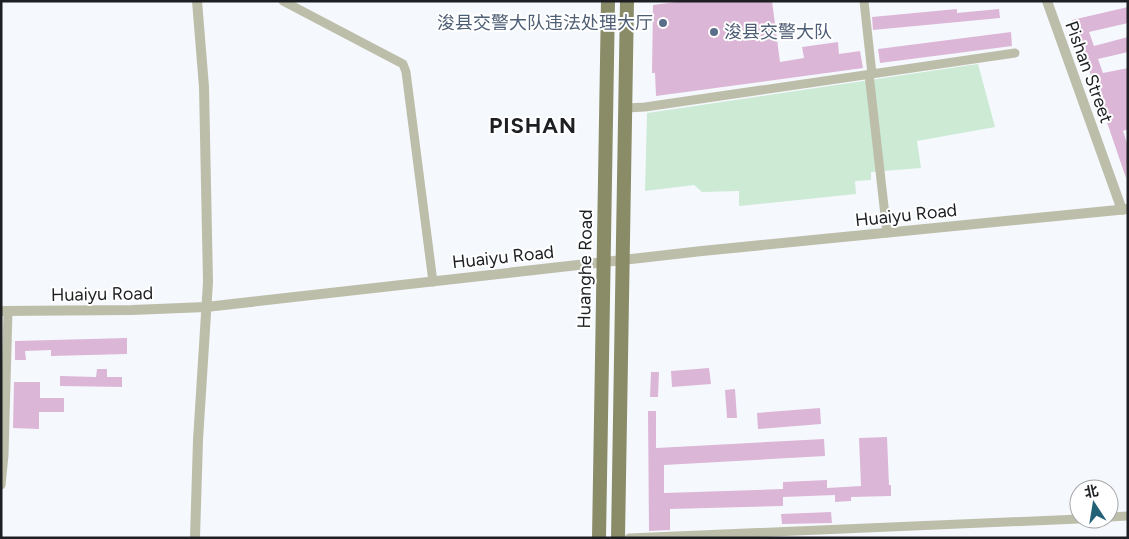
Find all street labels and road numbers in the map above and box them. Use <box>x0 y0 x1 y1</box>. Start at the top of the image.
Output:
street label: Pishan Street <box>1060 18 1118 126</box>
street label: Huaiyu Road <box>854 199 958 231</box>
street label: Huanghe Road <box>573 209 597 329</box>
street label: Huaiyu Road <box>451 241 555 273</box>
street label: Huaiyu Road <box>51 282 153 306</box>

